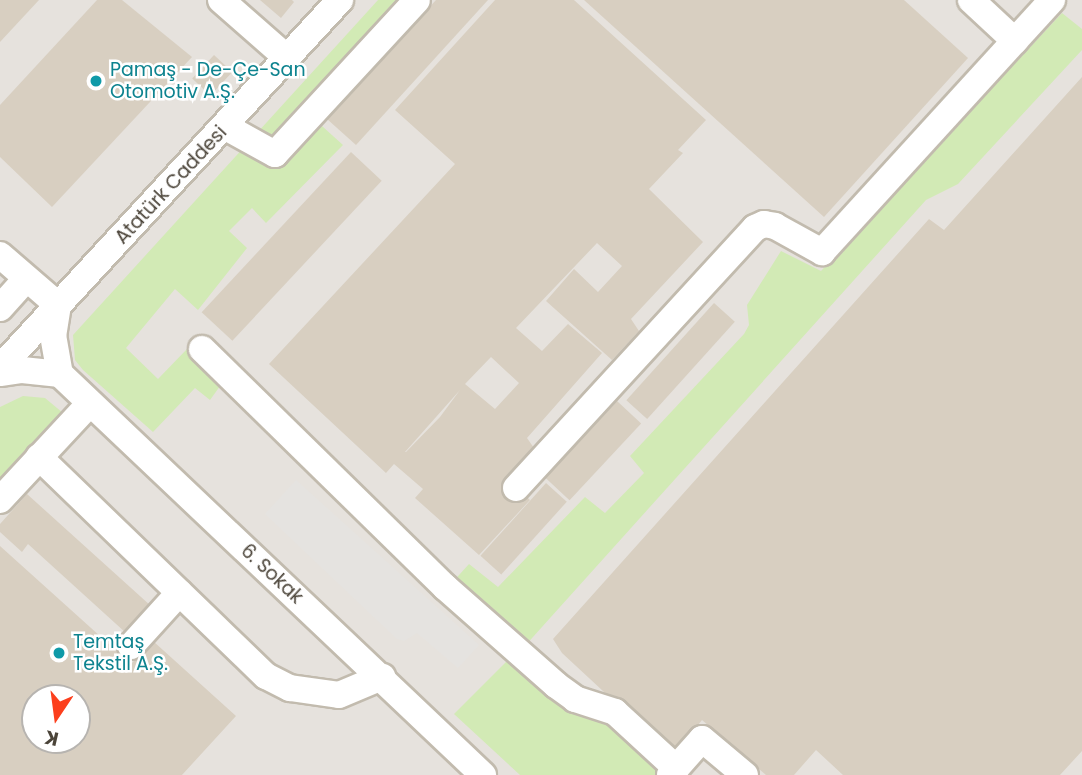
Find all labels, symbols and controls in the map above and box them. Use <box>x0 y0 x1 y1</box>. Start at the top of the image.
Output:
place label: Pamaş - De-Çe-San Otomotiv A.Ş. <box>110 59 306 103</box>
marker: Pamaş - De-Çe-San Otomotiv A.Ş. <box>88 73 104 89</box>
street label: Atatürk Caddesi <box>110 121 232 249</box>
street label: 6. Sokak <box>236 539 308 609</box>
place label: Temtaş Tekstil A.Ş. <box>73 631 168 675</box>
marker: Temtaş Tekstil A.Ş. <box>51 645 67 661</box>
north arrow <box>21 684 91 754</box>
text: K <box>42 723 61 753</box>

